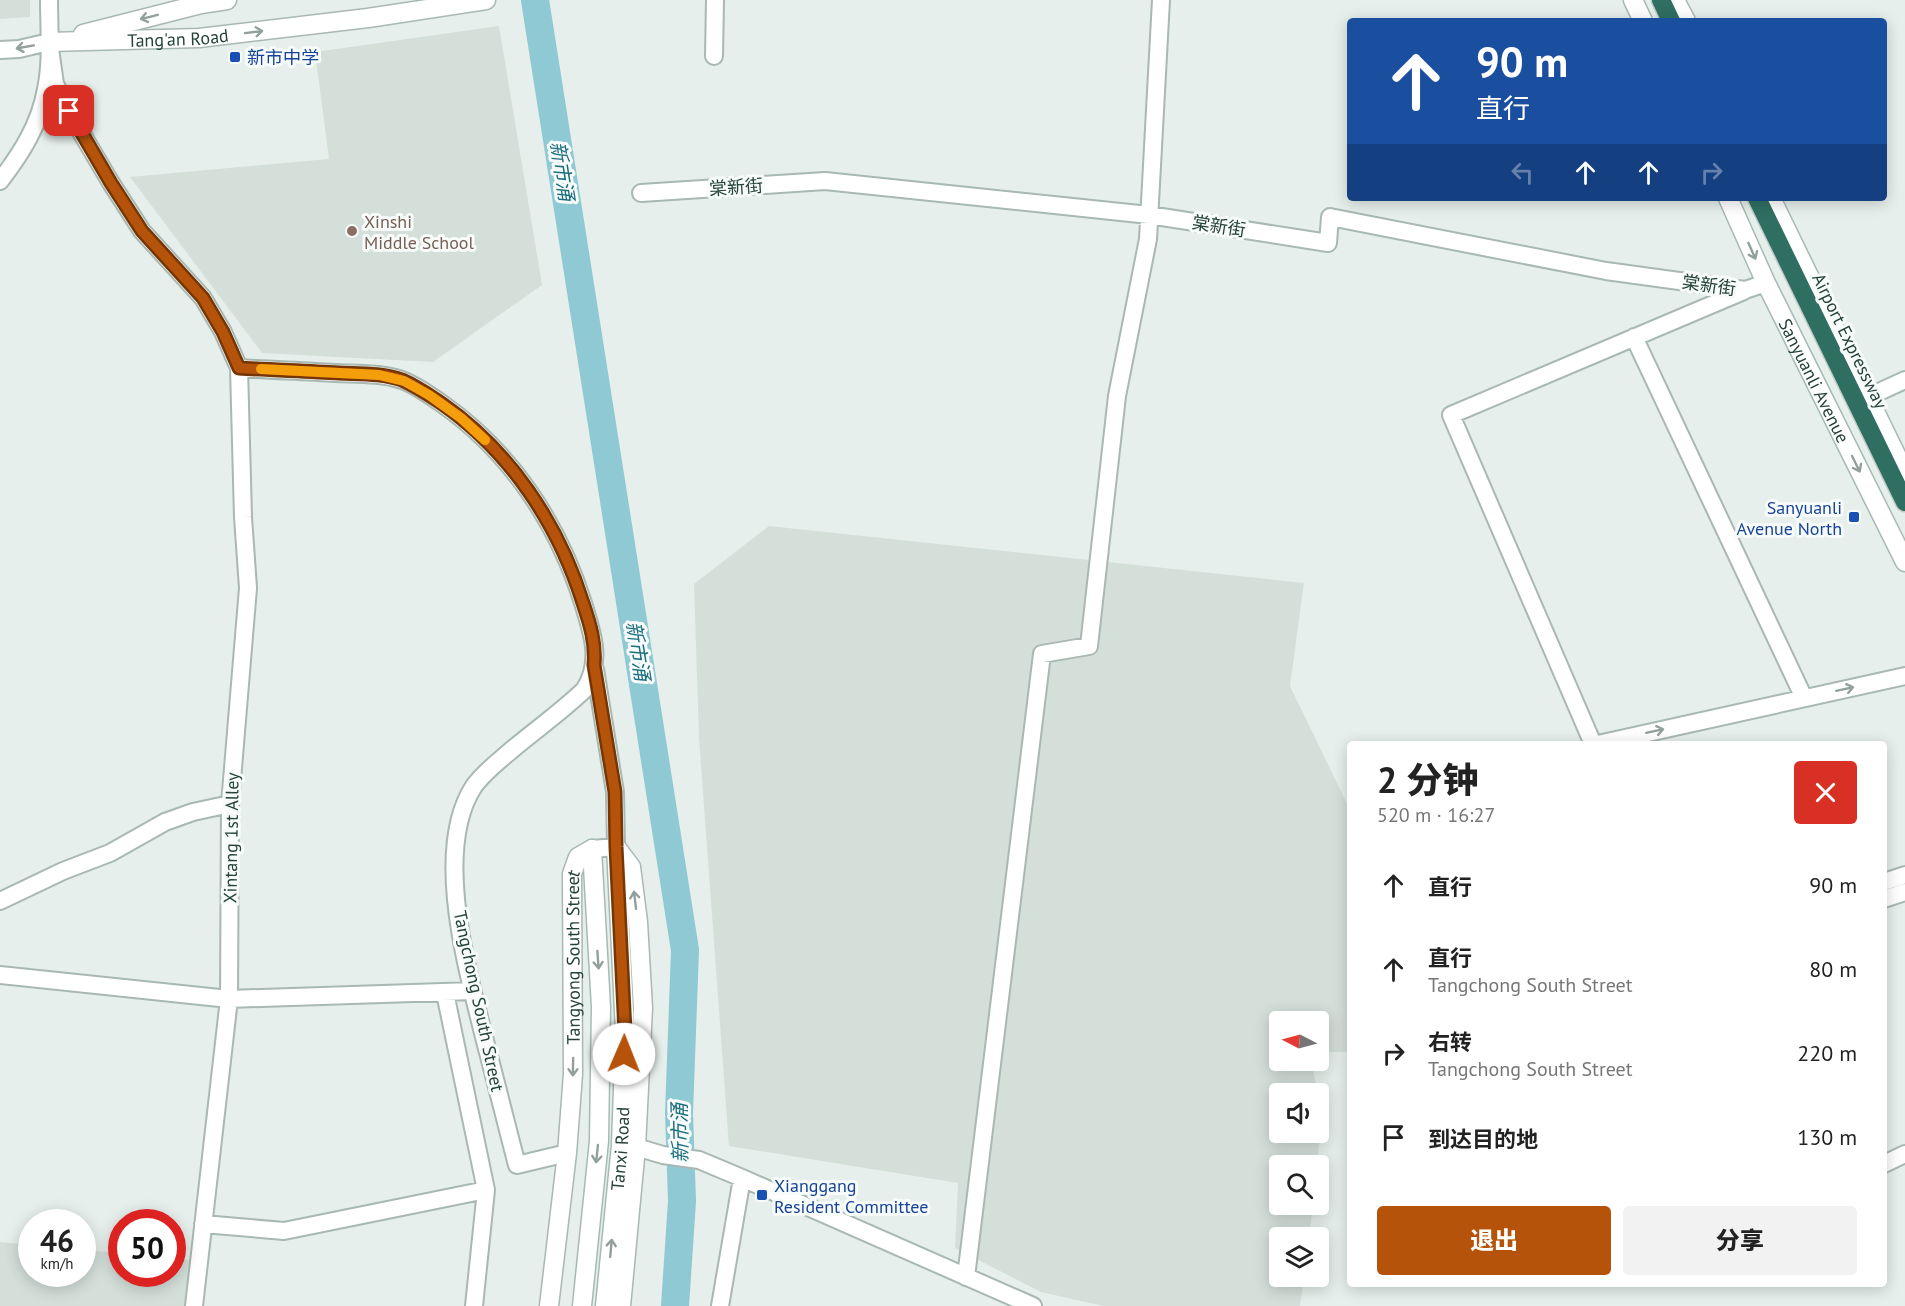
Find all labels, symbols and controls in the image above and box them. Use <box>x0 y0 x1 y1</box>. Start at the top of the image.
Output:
one-way arrow <box>140 12 159 24</box>
street label: Tang'an Road <box>127 23 230 51</box>
one-way arrow <box>243 26 263 37</box>
text: 90 m <box>1476 34 1568 89</box>
one-way arrow <box>15 42 35 53</box>
icon: ahead <box>1377 42 1455 120</box>
place label: 新市中学 <box>247 46 319 69</box>
marker: 新市中学 <box>228 50 242 64</box>
pin <box>43 85 94 136</box>
text: 直行 <box>1476 91 1530 125</box>
icon: arrive <box>52 94 85 127</box>
water label: 新市涌 <box>544 139 580 205</box>
icon: left <box>1506 156 1539 189</box>
icon: ahead <box>1569 156 1602 189</box>
icon: ahead <box>1632 156 1665 189</box>
icon: right <box>1695 156 1728 189</box>
street label: 棠新街 <box>708 174 764 200</box>
place label: Xinshi Middle School <box>364 210 474 254</box>
street label: 棠新街 <box>1191 210 1247 242</box>
marker: Xinshi Middle School <box>345 224 359 238</box>
one-way arrow <box>1747 242 1758 260</box>
street label: Airport Expressway <box>1807 269 1893 413</box>
street label: 棠新街 <box>1681 270 1737 300</box>
street label: Sanyuanli Avenue <box>1774 315 1855 446</box>
one-way arrow <box>1851 455 1863 473</box>
place label: Sanyuanli Avenue North <box>1737 496 1842 540</box>
marker: Sanyuanli Avenue North <box>1847 510 1861 524</box>
water label: 新市涌 <box>620 619 656 685</box>
one-way arrow <box>1835 683 1854 694</box>
one-way arrow <box>1645 725 1664 737</box>
text: 2 分钟 <box>1377 756 1479 803</box>
button: close <box>1794 761 1857 824</box>
street label: Xintang 1st Alley <box>218 772 244 904</box>
text: 520 m · 16:27 <box>1377 802 1495 828</box>
street label: Tangyong South Street <box>560 866 584 1045</box>
icon: ahead <box>1377 869 1410 902</box>
text: 90 m <box>1809 871 1857 899</box>
text: 直行 <box>1428 873 1472 901</box>
one-way arrow <box>629 890 640 910</box>
street label: Tangchong South Street <box>449 909 509 1093</box>
text: 直行 <box>1428 944 1472 972</box>
one-way arrow <box>592 949 603 969</box>
icon: ahead <box>1377 953 1410 986</box>
text: 80 m <box>1809 955 1857 983</box>
text: Tangchong South Street <box>1428 972 1633 998</box>
north arrow <box>1269 1011 1329 1071</box>
map controls <box>1269 1011 1329 1287</box>
position arrow <box>592 1022 656 1086</box>
text: 右转 <box>1428 1028 1472 1056</box>
icon: right <box>1377 1037 1410 1070</box>
text: 220 m <box>1797 1039 1857 1067</box>
one-way arrow <box>567 1056 579 1076</box>
text: Tangchong South Street <box>1428 1056 1633 1082</box>
button: sound <box>1269 1083 1329 1143</box>
water label: 新市涌 <box>666 1101 694 1163</box>
street label: Tanxi Road <box>605 1106 634 1192</box>
icon: arrive <box>1377 1121 1410 1154</box>
text: 130 m <box>1797 1123 1857 1151</box>
text: 到达目的地 <box>1428 1125 1538 1153</box>
one-way arrow <box>591 1144 602 1164</box>
button: search <box>1269 1155 1329 1215</box>
place label: Xianggang Resident Committee <box>774 1174 928 1218</box>
marker: Xianggang Resident Committee <box>755 1188 769 1202</box>
button: 退出 <box>1377 1206 1611 1275</box>
button: 分享 <box>1623 1206 1857 1275</box>
speed limit sign: 50 <box>108 1209 186 1287</box>
text: 46 <box>40 1221 74 1260</box>
button: layers <box>1269 1227 1329 1287</box>
one-way arrow <box>606 1238 617 1258</box>
text: km/h <box>41 1254 73 1273</box>

